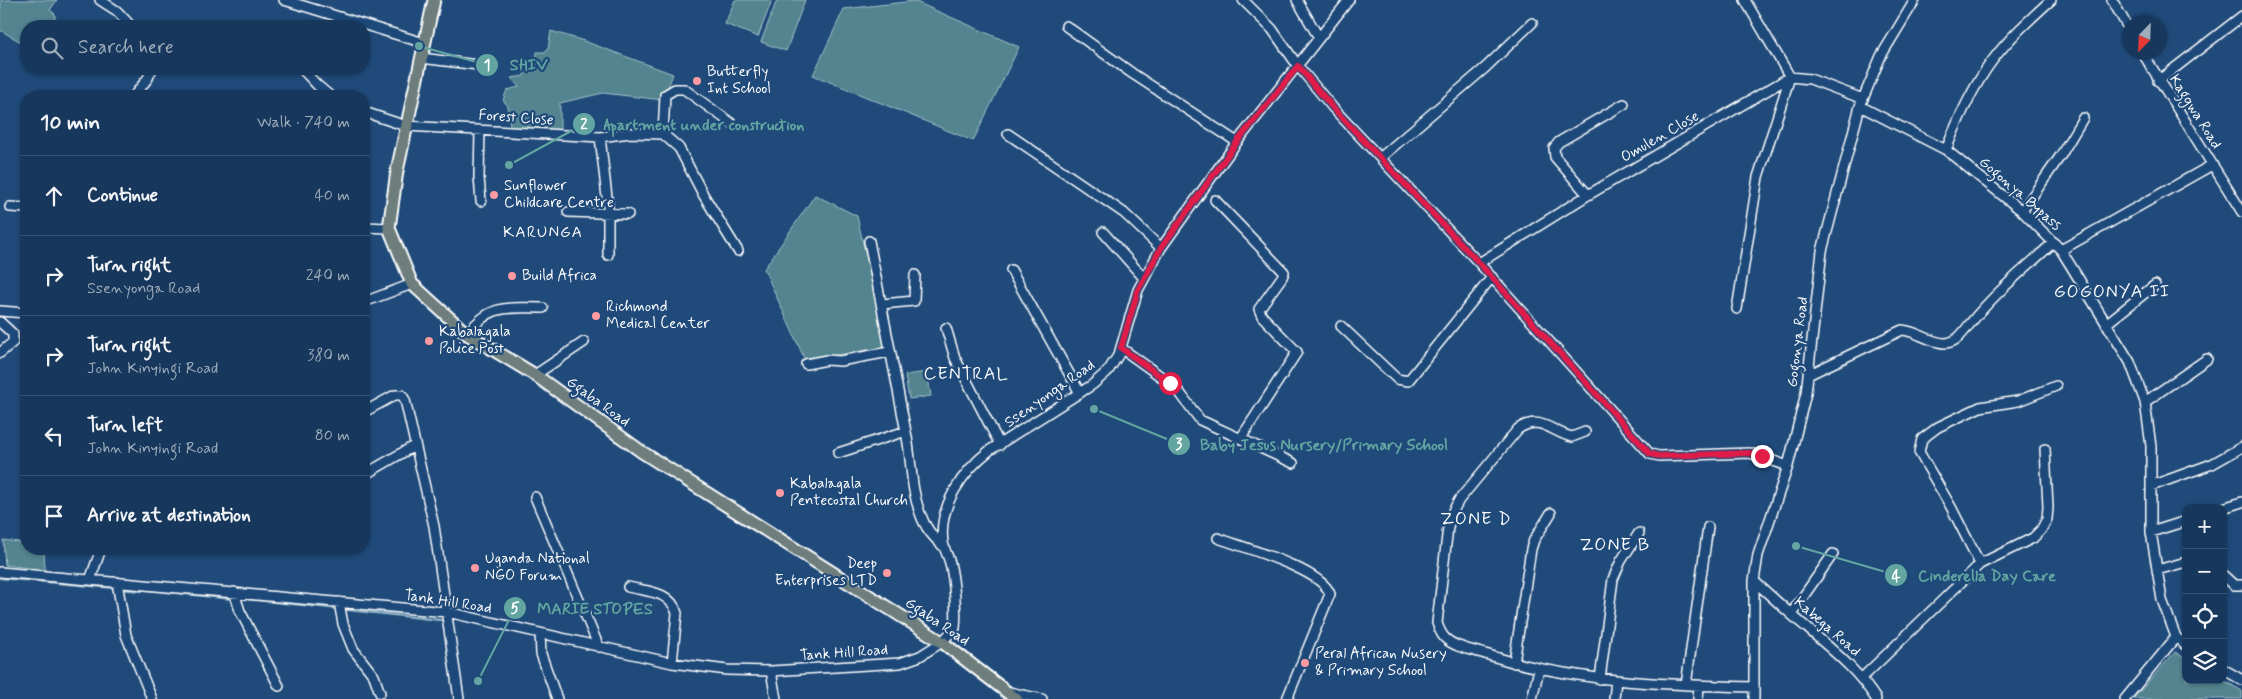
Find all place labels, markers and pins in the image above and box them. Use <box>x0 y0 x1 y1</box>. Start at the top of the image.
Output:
callout: SHIV <box>475 49 558 80</box>
place label: Butterfly Int School <box>707 62 771 99</box>
marker: Butterfly Int School <box>691 75 703 87</box>
callout: Apartment under construction <box>571 109 813 140</box>
place label: Sunflower Childcare Centre <box>504 176 614 213</box>
marker: Sunflower Childcare Centre <box>488 189 500 201</box>
place label: Build Africa <box>522 266 597 286</box>
marker: Build Africa <box>506 270 518 282</box>
place label: Richmond Medical Center <box>606 297 710 334</box>
marker: Richmond Medical Center <box>590 310 602 322</box>
place label: Kabalagala Police Post <box>439 322 511 359</box>
marker: Kabalagala Police Post <box>423 335 435 347</box>
callout: Baby Jesus Nursery/Primary School <box>1166 429 1457 460</box>
place label: Kabalagala Pentecostal Church <box>790 474 908 511</box>
marker: Kabalagala Pentecostal Church <box>774 487 786 499</box>
place label: Uganda National NGO Forum <box>485 549 590 586</box>
place label: Deep Enterprises LTD <box>775 554 877 591</box>
callout: Cinderella Day Care <box>1883 560 2066 591</box>
marker: Uganda National NGO Forum <box>469 562 481 574</box>
marker: Deep Enterprises LTD <box>881 567 893 579</box>
callout: MARIE STOPES <box>502 593 663 624</box>
place label: Peral African Nusery & Primary School <box>1315 644 1447 681</box>
marker: Peral African Nusery & Primary School <box>1299 657 1311 669</box>

